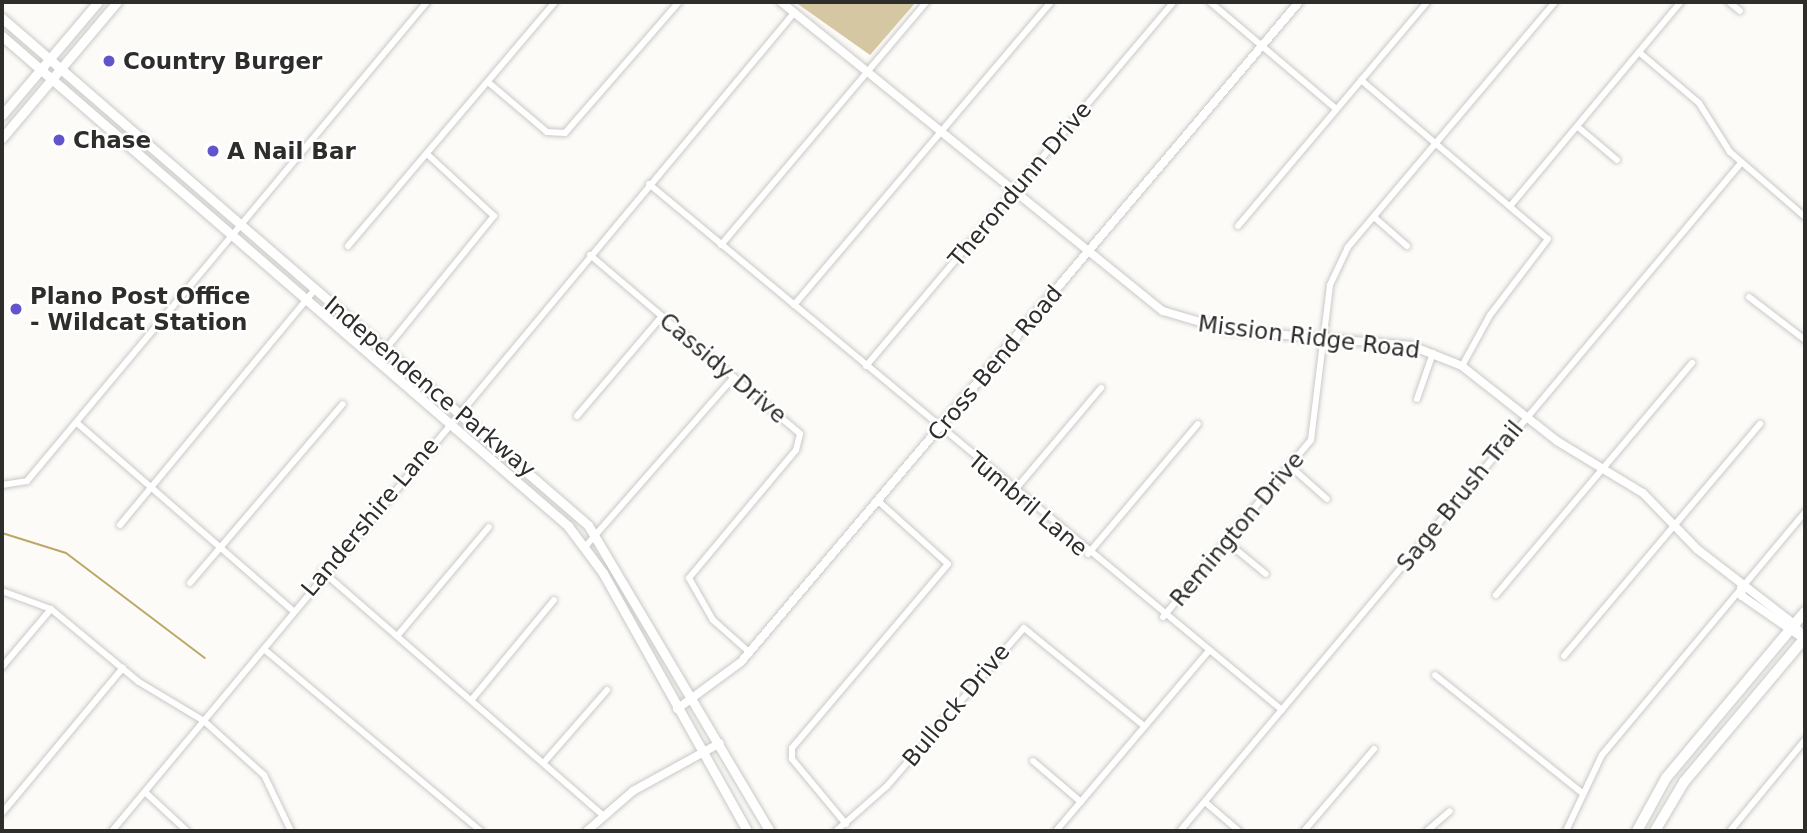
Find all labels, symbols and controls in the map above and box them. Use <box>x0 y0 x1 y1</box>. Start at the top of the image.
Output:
place label: Country Burger <box>123 47 322 75</box>
marker: Country Burger <box>101 53 117 69</box>
street label: Therondunn Drive <box>943 96 1097 272</box>
place label: Chase <box>73 126 151 154</box>
marker: Chase <box>51 132 67 148</box>
place label: A Nail Bar <box>227 137 356 165</box>
marker: A Nail Bar <box>205 143 221 159</box>
street label: Cross Bend Road <box>922 280 1068 446</box>
place label: Plano Post Office - Wildcat Station <box>30 282 250 336</box>
street label: Independence Parkway <box>319 291 541 483</box>
marker: Plano Post Office - Wildcat Station <box>8 301 24 317</box>
street label: Cassidy Drive <box>654 307 792 429</box>
street label: Mission Ridge Road <box>1197 310 1421 364</box>
street label: Sage Brush Trail <box>1391 415 1529 577</box>
street label: Landershire Lane <box>296 432 444 602</box>
street label: Tumbril Lane <box>963 446 1093 562</box>
street label: Remington Drive <box>1164 446 1310 612</box>
street label: Bullock Drive <box>897 638 1015 772</box>

